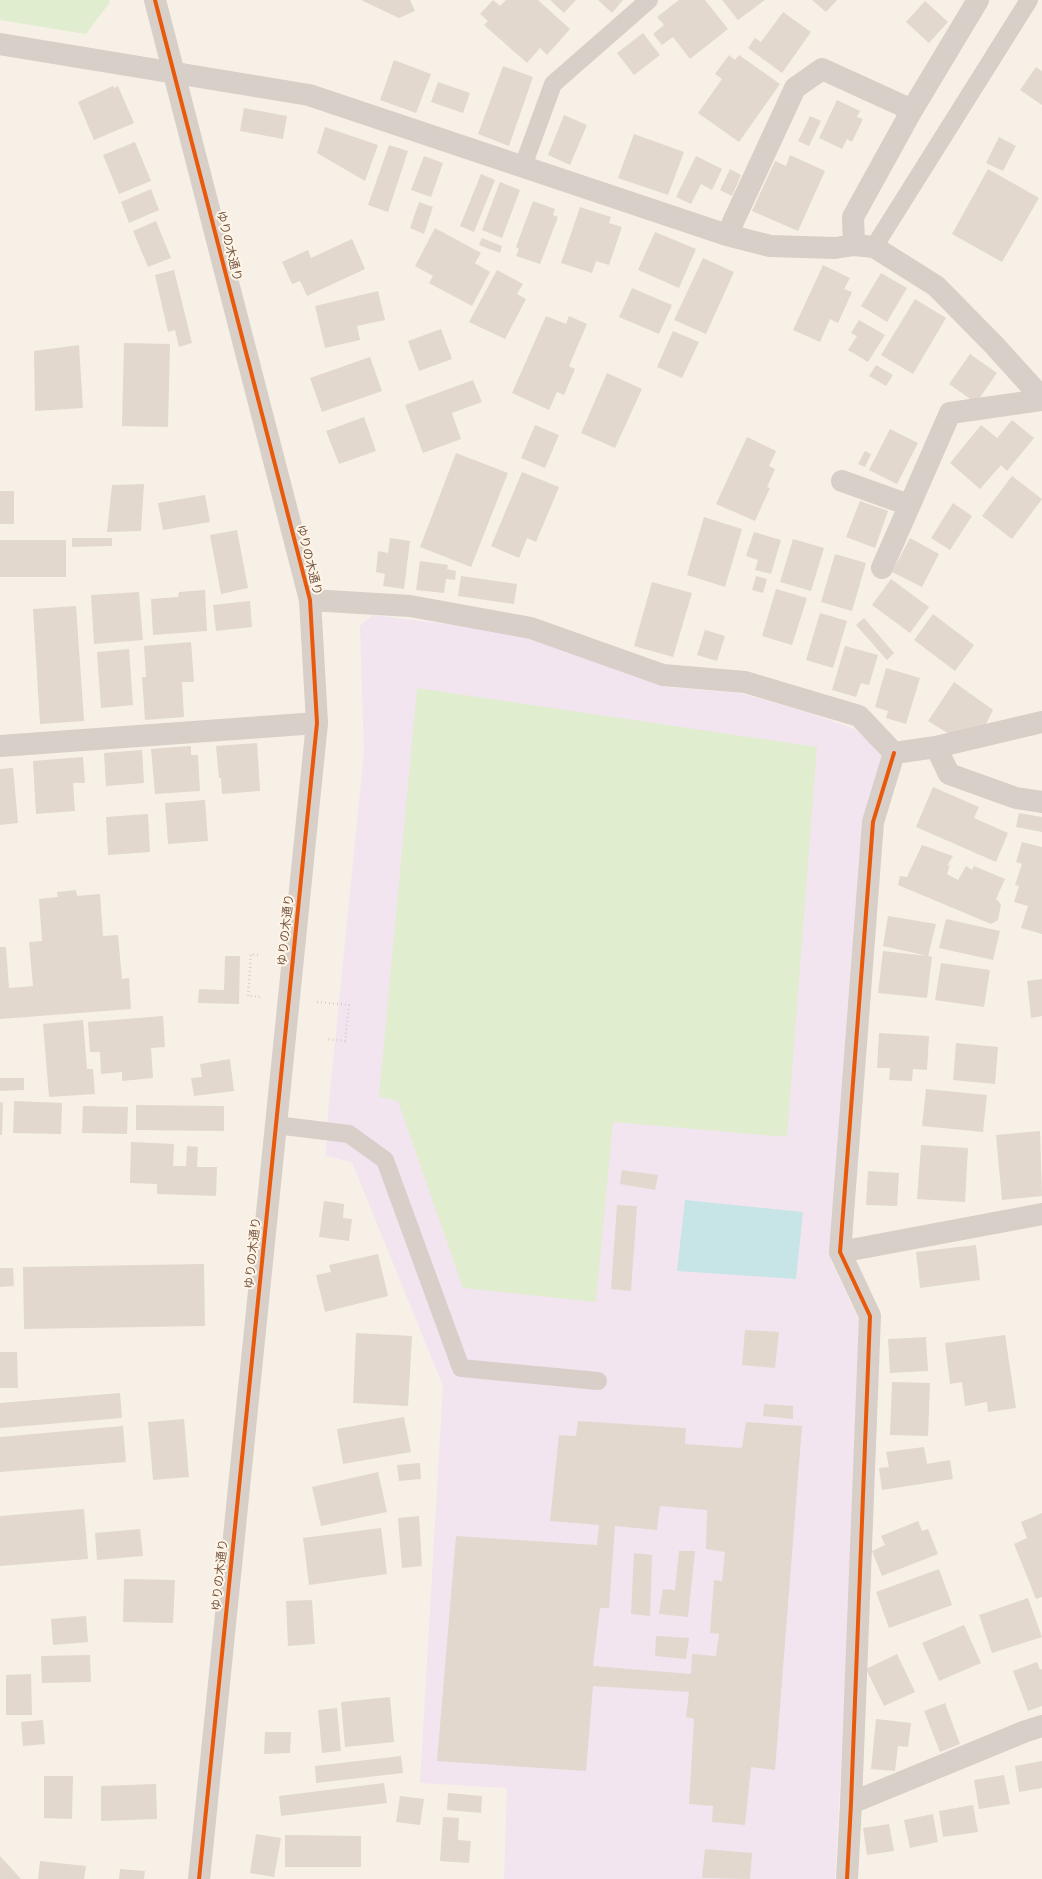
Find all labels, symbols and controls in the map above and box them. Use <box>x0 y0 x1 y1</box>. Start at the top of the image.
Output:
street label: ゆりの木通り <box>213 209 245 283</box>
street label: ゆりの木通り <box>293 523 325 597</box>
street label: ゆりの木通り <box>275 893 297 967</box>
street label: ゆりの木通り <box>242 1216 264 1290</box>
street label: ゆりの木通り <box>209 1538 231 1612</box>

